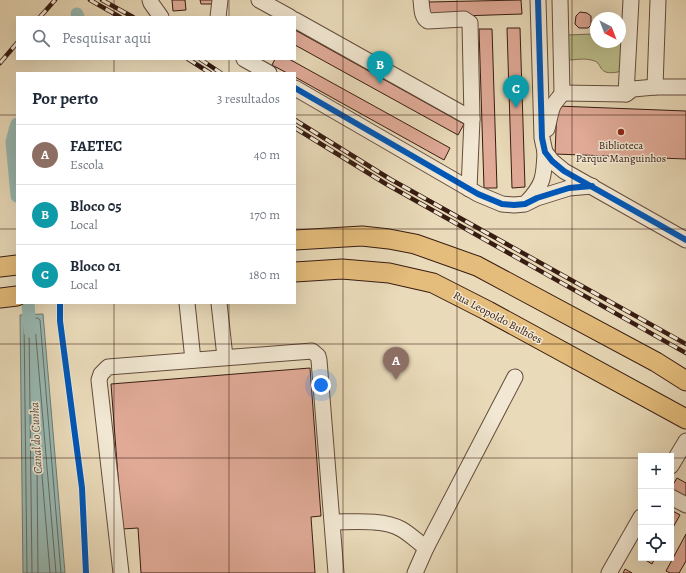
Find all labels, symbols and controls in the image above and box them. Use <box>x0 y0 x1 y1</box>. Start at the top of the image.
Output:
north arrow <box>590 12 626 48</box>
search box <box>16 16 296 60</box>
icon: search <box>30 27 52 49</box>
text: Pesquisar aqui <box>62 28 151 48</box>
pin: B <box>367 51 393 84</box>
pin: C <box>503 75 529 108</box>
text: Por perto <box>32 87 98 110</box>
text: 3 resultados <box>217 90 280 107</box>
marker: Biblioteca Parque Manguinhos <box>616 127 626 137</box>
text: FAETEC <box>70 136 122 156</box>
place label: Biblioteca Parque Manguinhos <box>576 138 666 166</box>
text: A <box>41 146 49 163</box>
text: 40 m <box>254 146 280 163</box>
text: Escola <box>70 156 104 173</box>
text: Bloco 05 <box>70 196 122 216</box>
text: B <box>41 206 49 223</box>
text: 170 m <box>250 206 280 223</box>
text: Local <box>70 216 98 233</box>
text: Bloco 01 <box>70 256 121 276</box>
text: C <box>41 266 49 283</box>
text: 180 m <box>249 266 280 283</box>
text: Local <box>70 276 98 293</box>
street label: Rua Leopoldo Bulhões <box>451 288 545 347</box>
pin: A <box>383 347 409 380</box>
your location <box>311 375 331 395</box>
water label: Canal do Cunha <box>26 401 46 474</box>
map controls <box>638 453 674 561</box>
button: + <box>638 453 674 489</box>
button: − <box>638 489 674 525</box>
button: locate <box>638 525 674 561</box>

